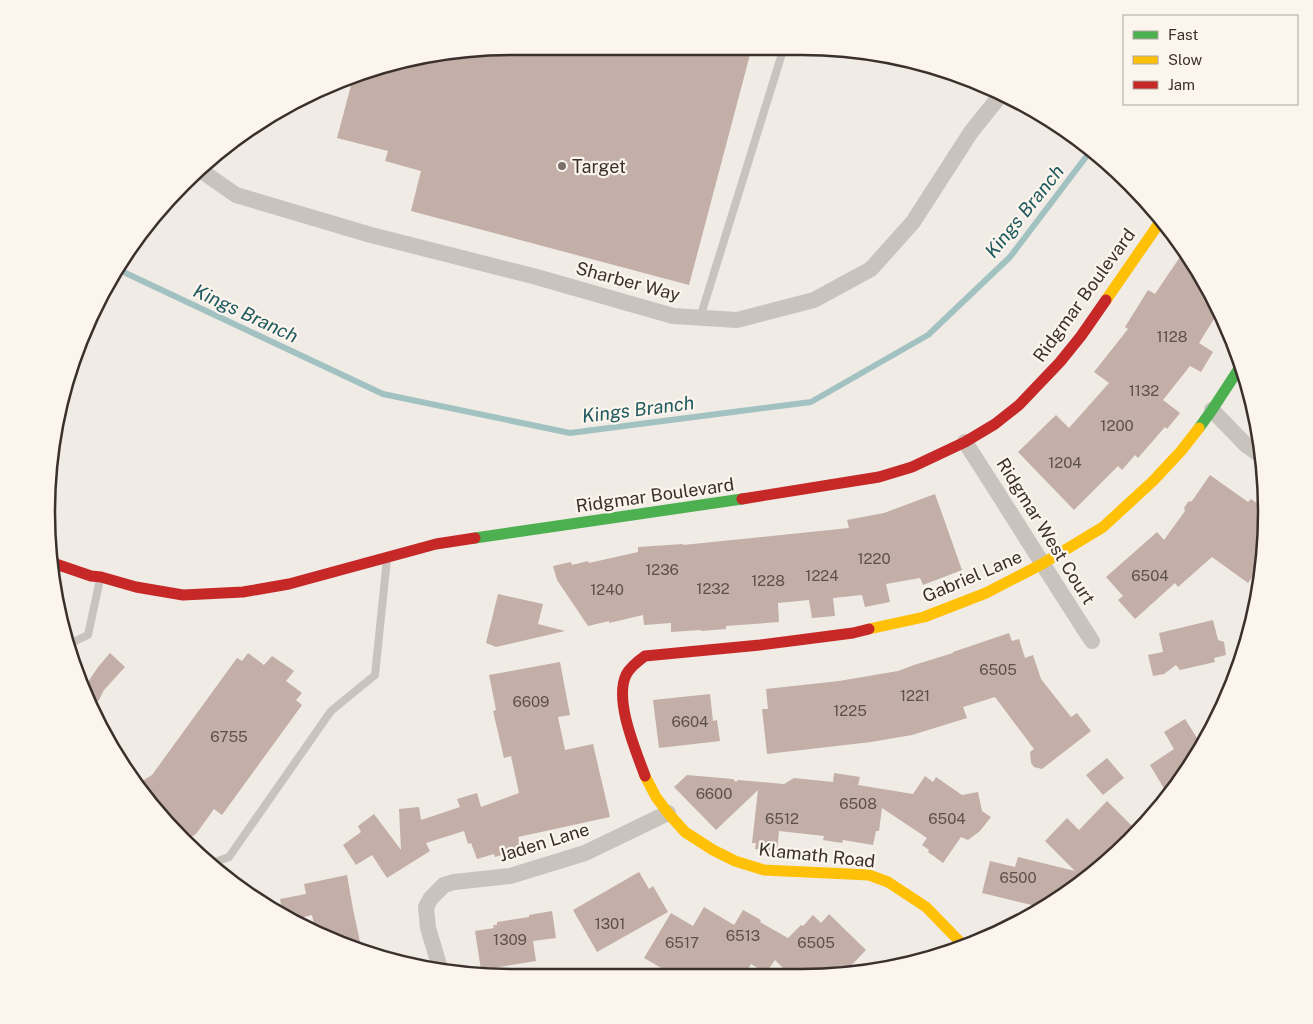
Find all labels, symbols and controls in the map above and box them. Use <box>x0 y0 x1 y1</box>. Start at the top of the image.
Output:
legend <box>1123 15 1298 105</box>
text: Fast <box>1168 26 1198 43</box>
text: Slow <box>1168 51 1203 68</box>
text: Jam <box>1168 76 1195 93</box>
place label: Target <box>572 156 626 177</box>
marker: Target <box>556 160 568 172</box>
water label: Kings Branch <box>980 160 1068 262</box>
street label: Ridgmar Boulevard <box>1029 224 1139 366</box>
street label: Sharber Way <box>574 257 683 305</box>
water label: Kings Branch <box>190 279 302 347</box>
house number: 1128 <box>1157 328 1187 345</box>
house number: 1132 <box>1129 382 1159 399</box>
water label: Kings Branch <box>581 391 695 427</box>
house number: 1200 <box>1100 417 1134 434</box>
street label: Ridgmar West Court <box>992 454 1100 608</box>
house number: 1204 <box>1048 454 1082 471</box>
street label: Ridgmar Boulevard <box>574 473 736 517</box>
street label: Gabriel Lane <box>919 546 1025 606</box>
house number: 1220 <box>857 550 891 567</box>
house number: 1236 <box>645 561 679 578</box>
house number: 1224 <box>805 567 839 584</box>
house number: 6504 <box>1131 567 1169 584</box>
house number: 1228 <box>751 572 785 589</box>
house number: 1232 <box>696 580 730 597</box>
house number: 1240 <box>590 581 624 598</box>
house number: 6505 <box>979 661 1017 678</box>
house number: 1221 <box>900 687 930 704</box>
house number: 6609 <box>513 693 549 710</box>
house number: 1225 <box>833 702 867 719</box>
house number: 6604 <box>671 713 709 730</box>
house number: 6755 <box>210 728 248 745</box>
house number: 6600 <box>696 785 732 802</box>
house number: 6508 <box>839 795 877 812</box>
house number: 6512 <box>765 810 799 827</box>
house number: 6504 <box>928 810 966 827</box>
street label: Jaden Lane <box>496 818 592 866</box>
street label: Klamath Road <box>758 838 876 872</box>
house number: 6500 <box>999 869 1037 886</box>
house number: 1301 <box>595 915 625 932</box>
house number: 6513 <box>726 927 760 944</box>
house number: 1309 <box>493 931 527 948</box>
house number: 6517 <box>665 934 699 951</box>
house number: 6505 <box>797 934 835 951</box>

